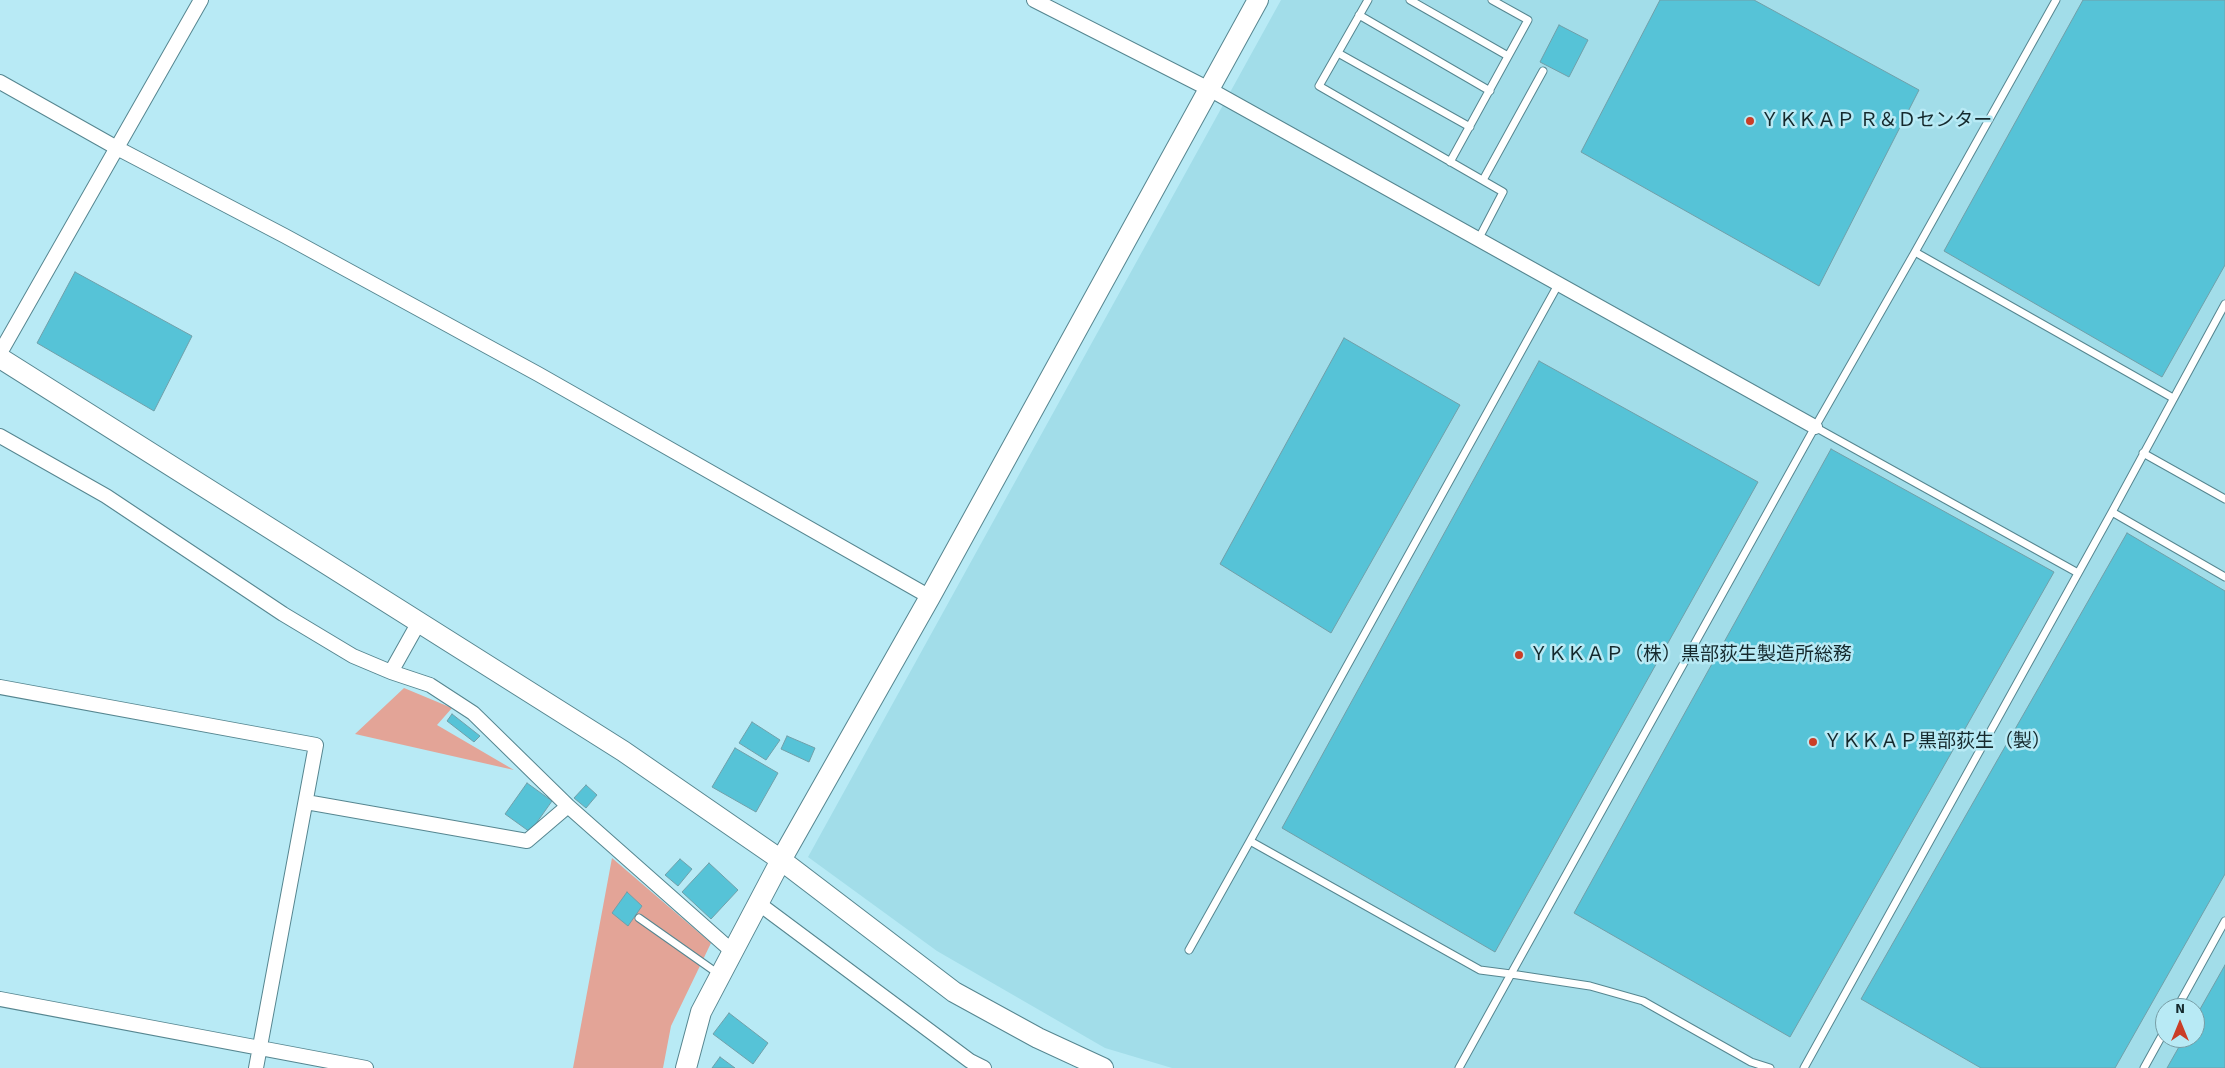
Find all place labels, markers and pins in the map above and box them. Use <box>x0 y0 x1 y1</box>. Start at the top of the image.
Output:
place label: ＹＫＫＡＰ Ｒ＆Ｄセンター <box>1760 110 1992 132</box>
marker: ＹＫＫＡＰ Ｒ＆Ｄセンター <box>1744 115 1756 127</box>
place label: ＹＫＫＡＰ（株）黒部荻生製造所総務 <box>1529 644 1852 666</box>
marker: ＹＫＫＡＰ（株）黒部荻生製造所総務 <box>1513 649 1525 661</box>
place label: ＹＫＫＡＰ黒部荻生（製） <box>1823 731 2051 753</box>
marker: ＹＫＫＡＰ黒部荻生（製） <box>1807 736 1819 748</box>

